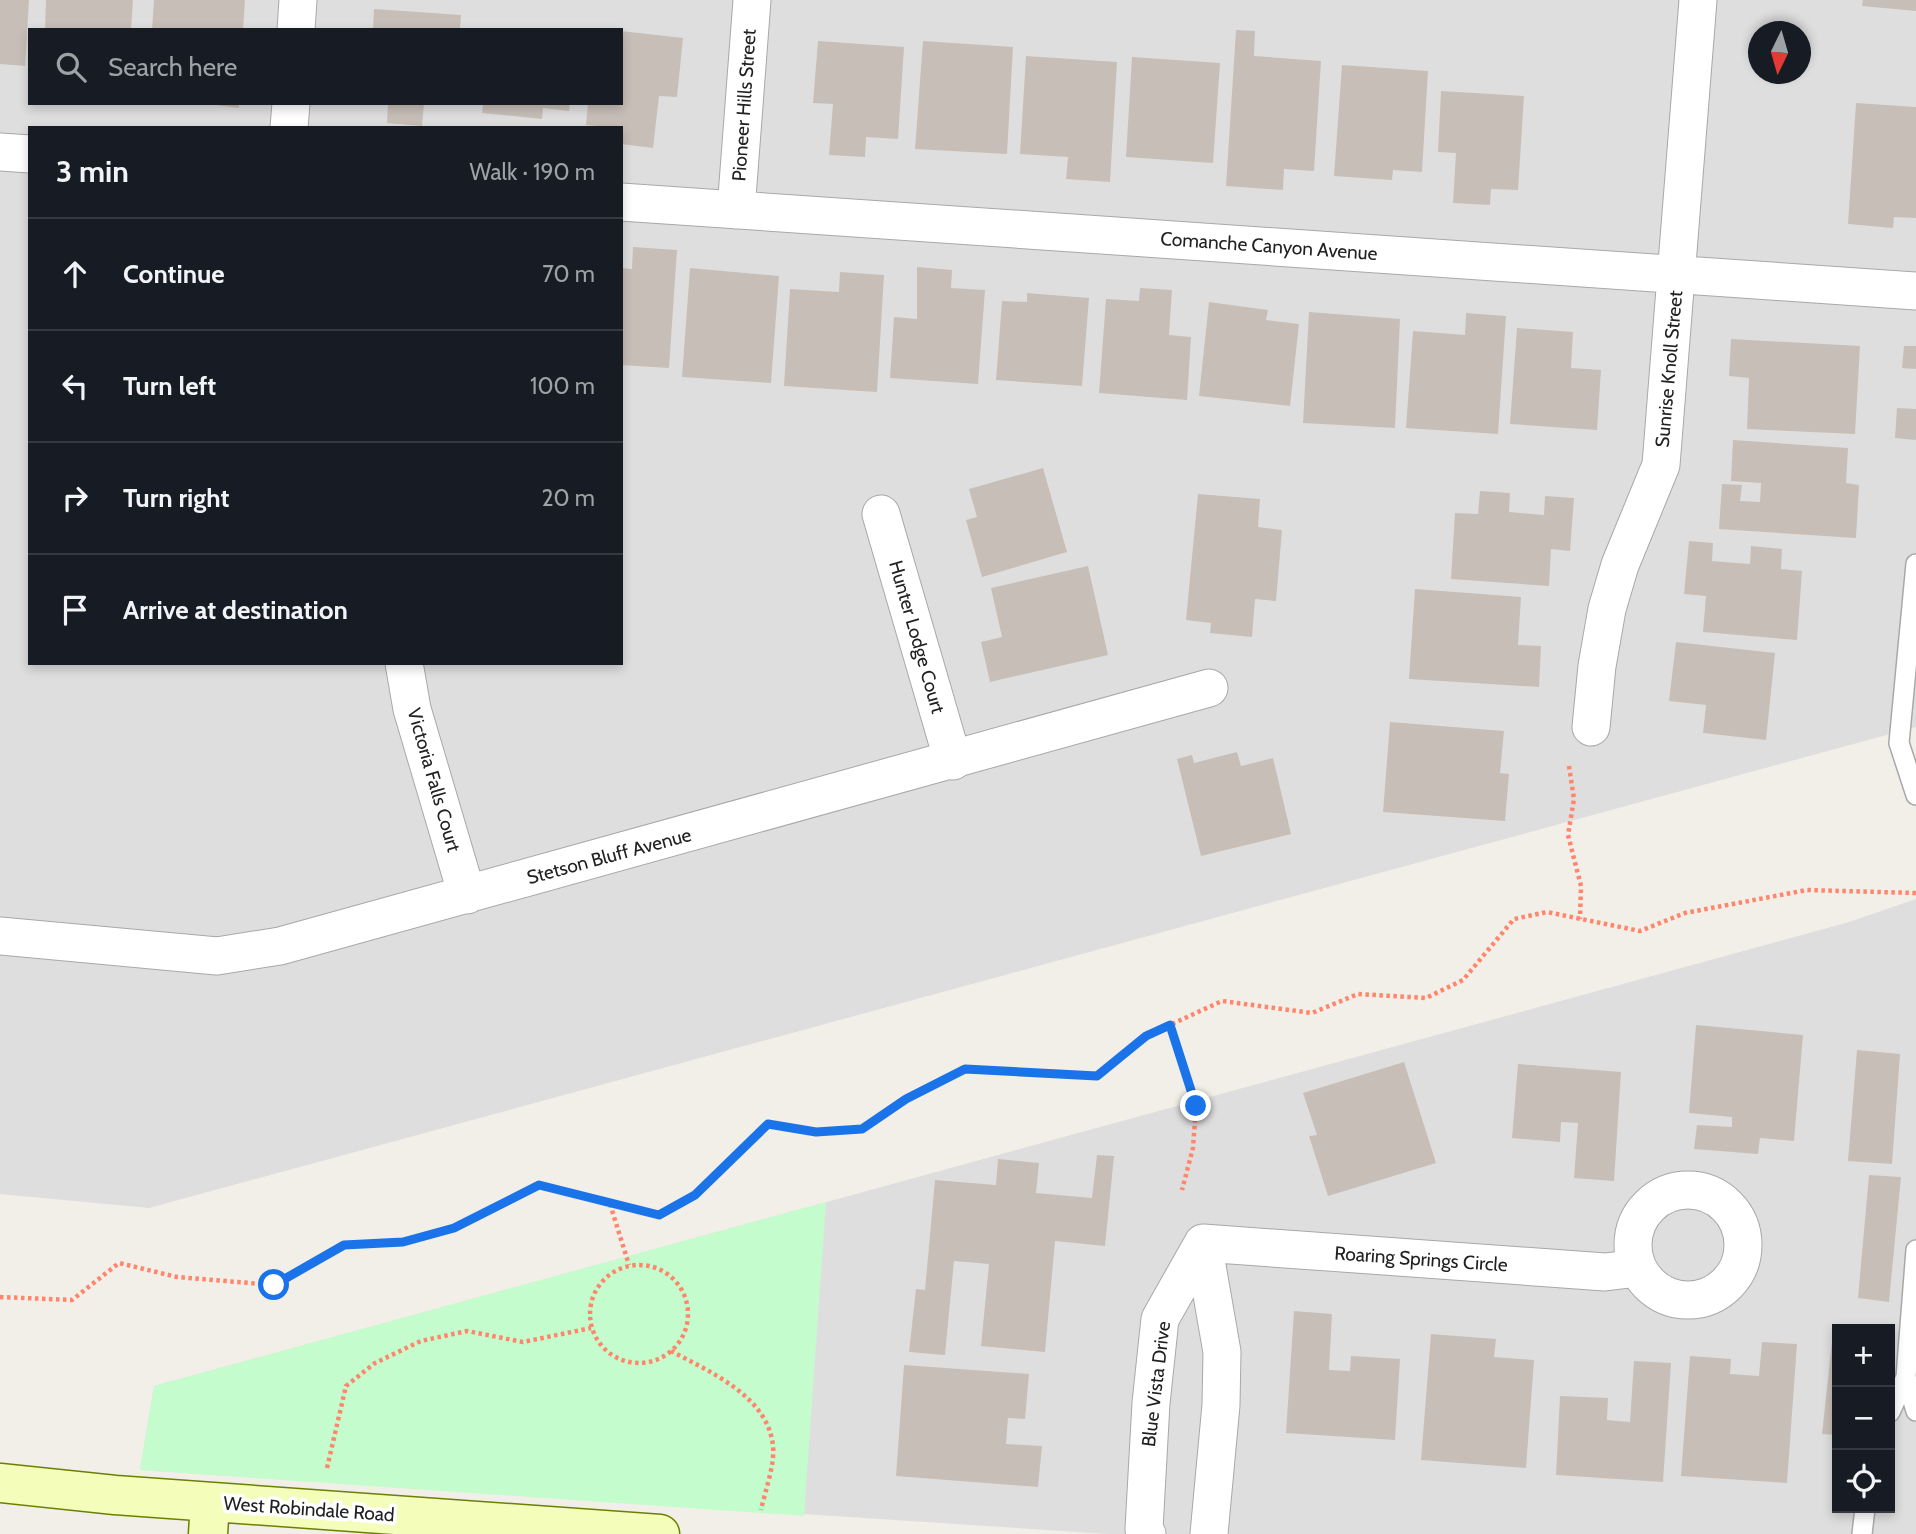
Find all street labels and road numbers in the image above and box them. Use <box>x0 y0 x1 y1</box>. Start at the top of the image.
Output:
street label: Pioneer Hills Street <box>727 27 761 182</box>
street label: Comanche Canyon Avenue <box>1160 227 1379 265</box>
street label: Sunrise Knoll Street <box>1651 289 1687 448</box>
street label: Hunter Lodge Court <box>884 558 950 717</box>
street label: Victoria Falls Court <box>402 705 466 855</box>
street label: Stetson Bluff Avenue <box>524 823 694 889</box>
street label: Roaring Springs Circle <box>1334 1241 1509 1277</box>
street label: Blue Vista Drive <box>1137 1320 1175 1448</box>
street label: West Robindale Road <box>223 1492 395 1526</box>

